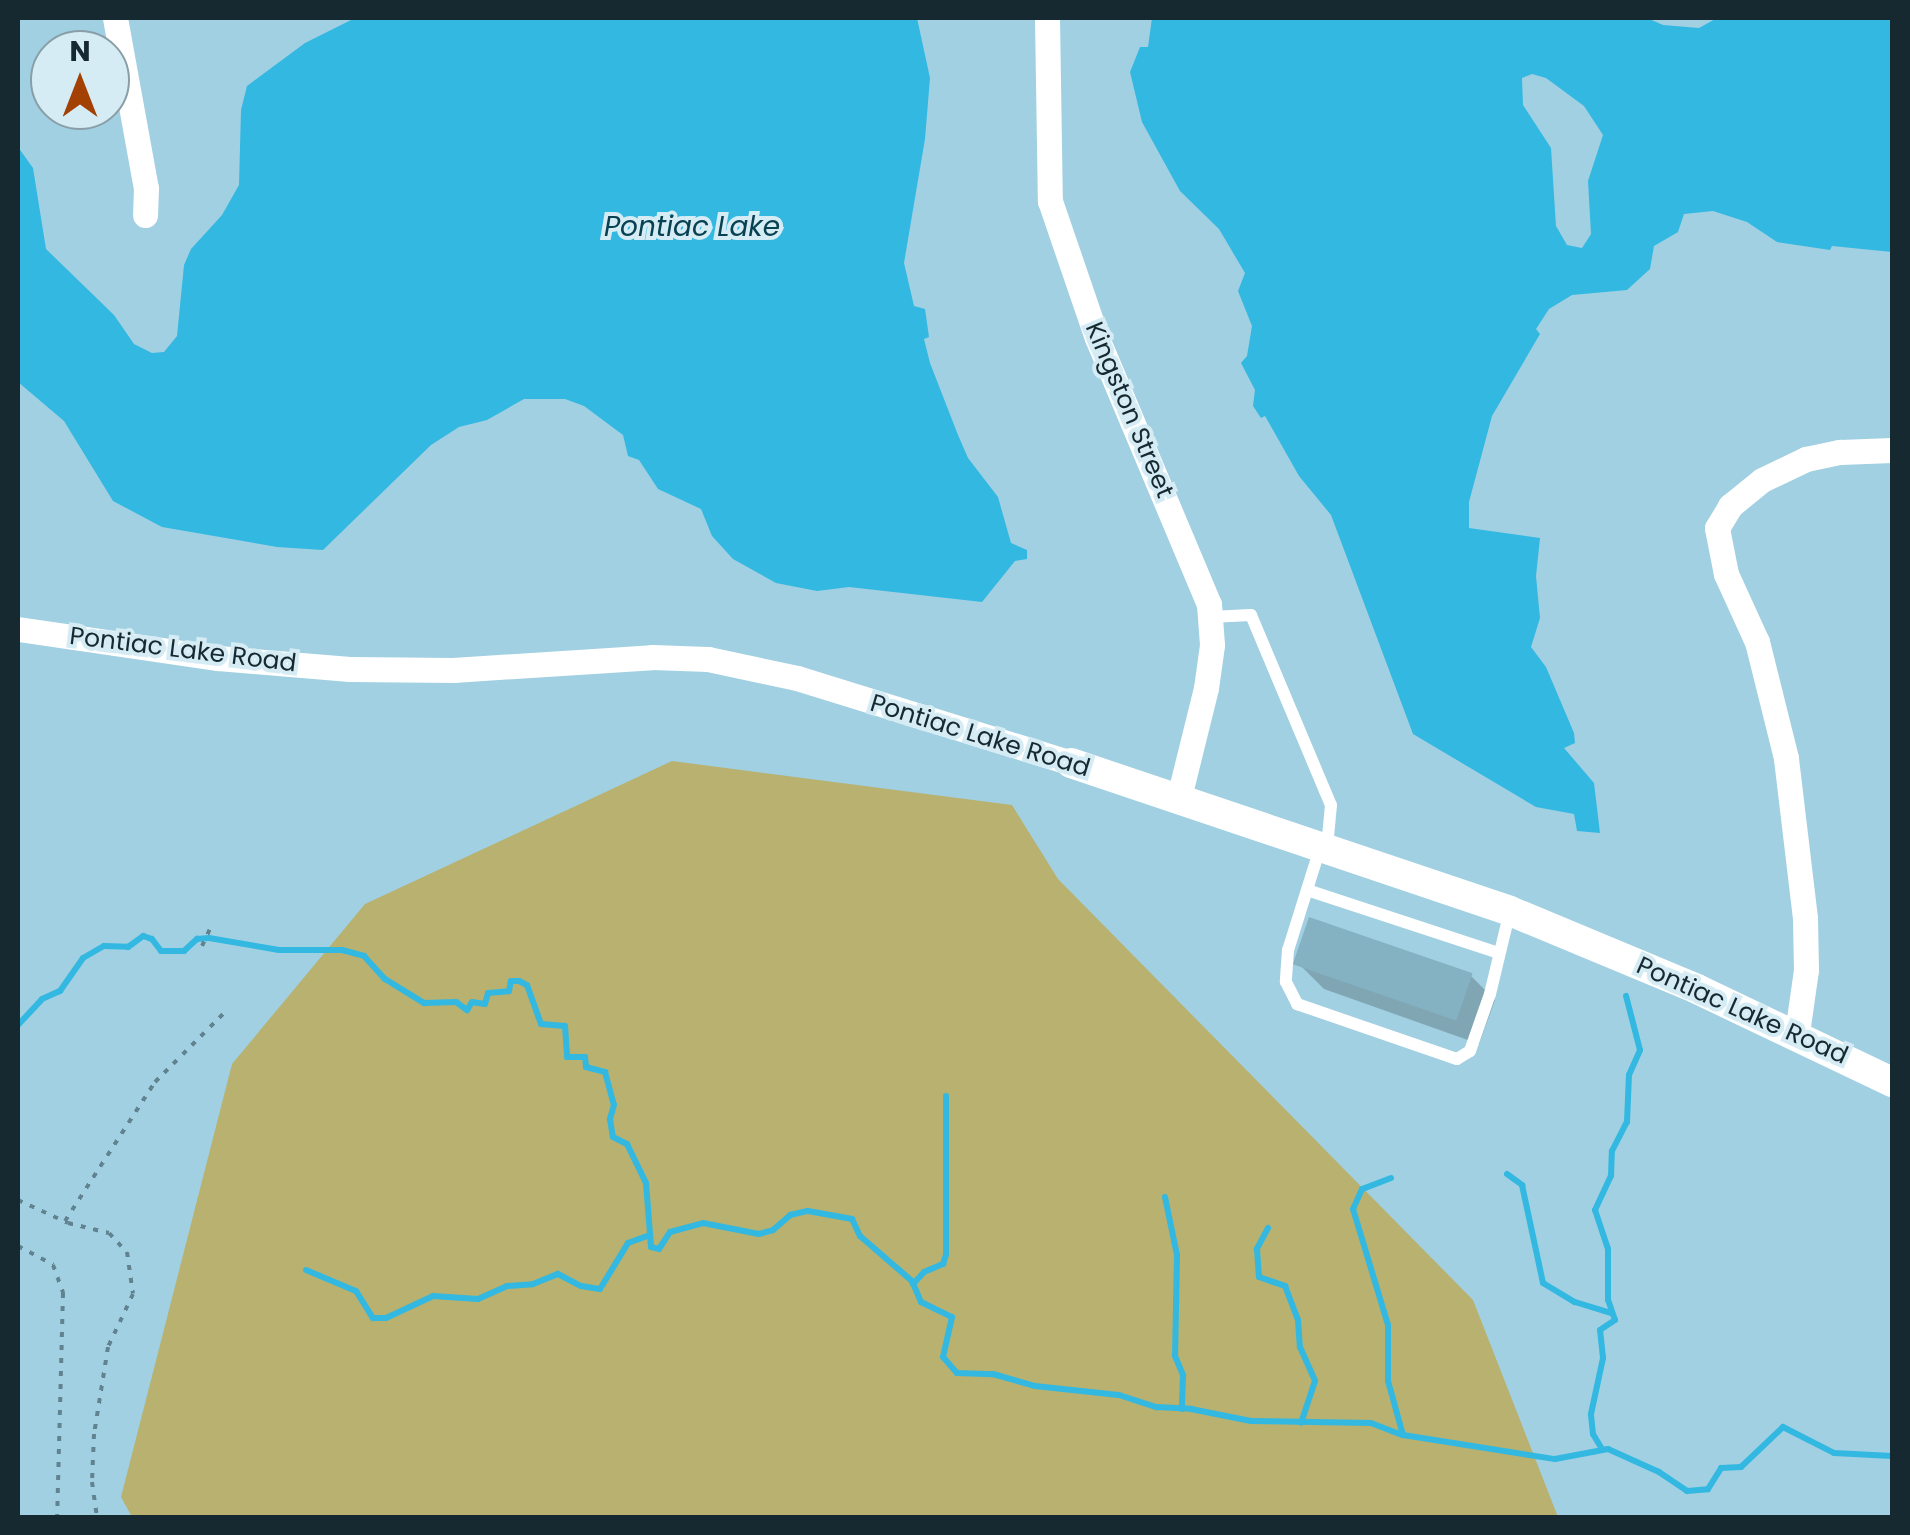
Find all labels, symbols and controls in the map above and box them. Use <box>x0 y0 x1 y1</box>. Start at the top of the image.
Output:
north arrow <box>30 30 130 130</box>
text: N <box>69 32 91 71</box>
water label: Pontiac Lake <box>604 210 780 244</box>
street label: Kingston Street <box>1078 318 1180 502</box>
street label: Pontiac Lake Road <box>68 621 298 679</box>
street label: Pontiac Lake Road <box>866 688 1094 784</box>
street label: Pontiac Lake Road <box>1632 951 1852 1071</box>

